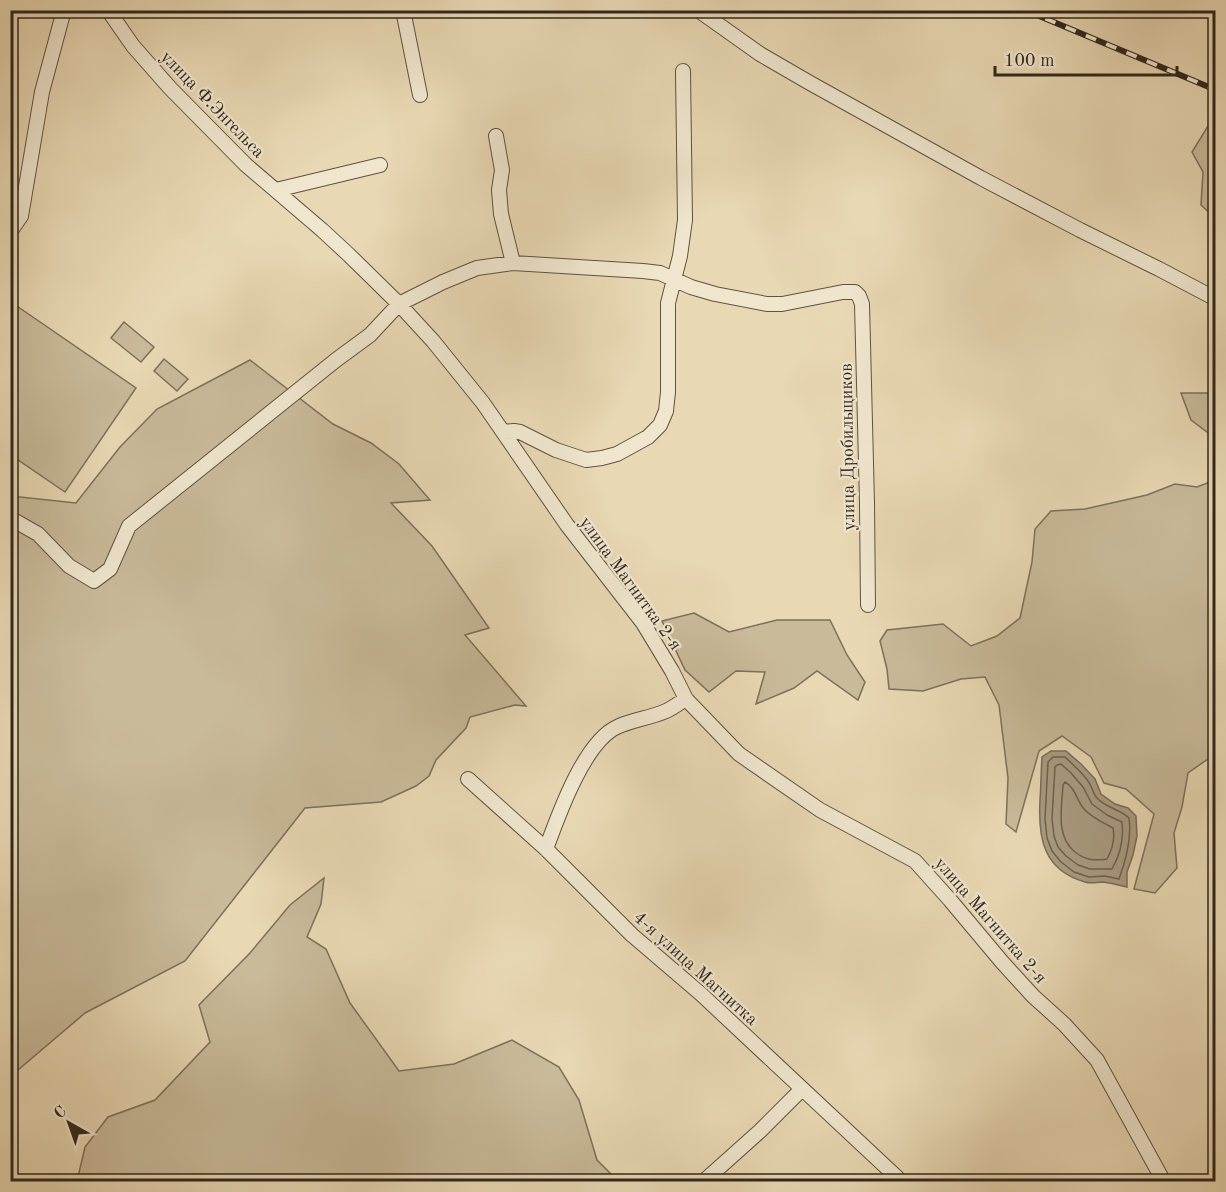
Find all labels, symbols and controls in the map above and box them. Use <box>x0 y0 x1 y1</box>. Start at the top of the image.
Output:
scale bar <box>995 39 1176 77</box>
street label: улица Ф.Энгельса <box>157 48 268 162</box>
text: 100 m <box>1004 52 1055 70</box>
street label: улица Дробильщиков <box>838 363 858 531</box>
street label: улица Магнитка 2-я <box>576 513 685 654</box>
street label: улица Магнитка 2-я <box>931 854 1050 987</box>
street label: 4-я улица Магнитка <box>630 908 761 1029</box>
north arrow <box>39 1093 99 1153</box>
text: С <box>51 1104 70 1123</box>

